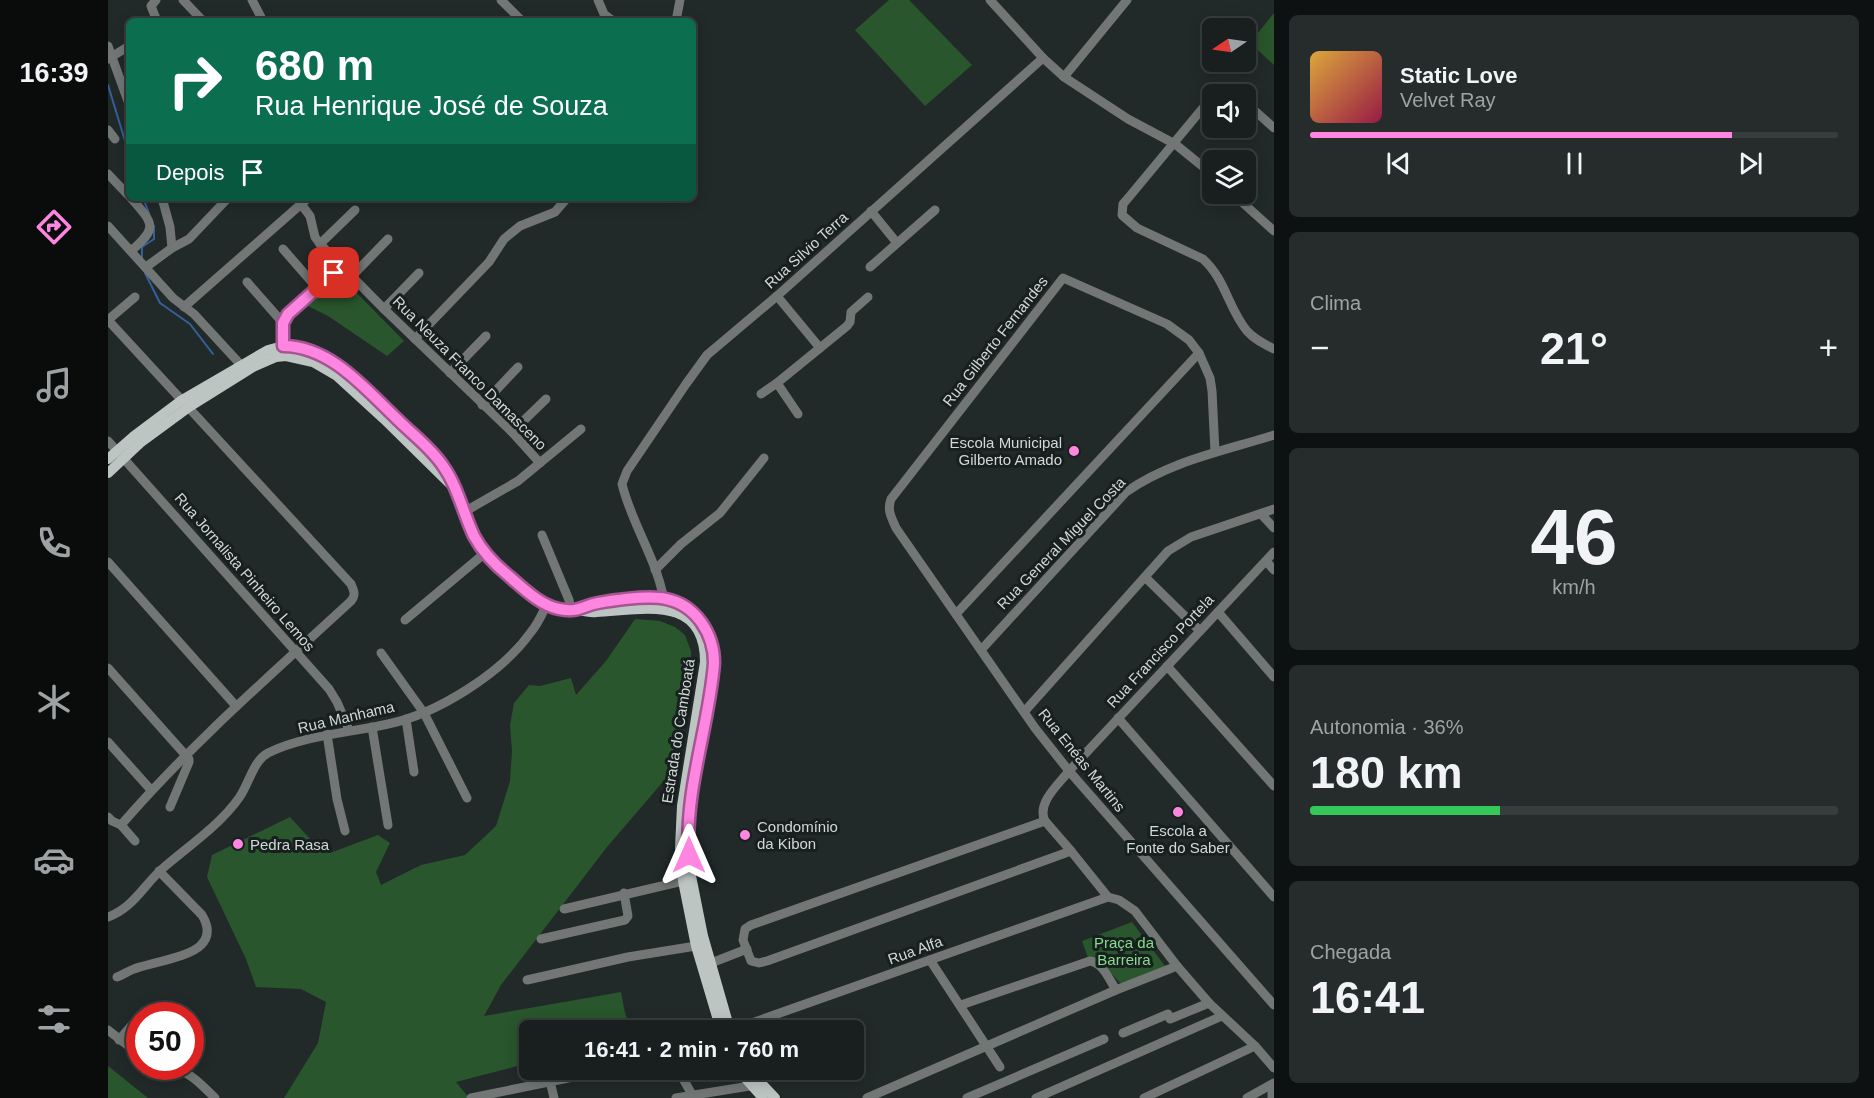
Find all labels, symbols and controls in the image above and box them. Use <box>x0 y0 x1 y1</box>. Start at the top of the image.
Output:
north arrow <box>1202 18 1256 72</box>
map controls <box>1202 18 1256 204</box>
icon: right <box>156 42 234 120</box>
text: 680 m <box>255 42 374 89</box>
text: 16:39 <box>19 58 89 88</box>
text: Static Love <box>1400 63 1517 88</box>
button: sound <box>1202 84 1256 138</box>
text: Velvet Ray <box>1400 89 1496 111</box>
text: Rua Henrique José de Souza <box>255 91 608 121</box>
icon: previous <box>1382 147 1415 180</box>
icon: pause <box>1558 147 1591 180</box>
icon: next <box>1734 147 1767 180</box>
button: layers <box>1202 150 1256 204</box>
icon: arrive <box>236 156 269 189</box>
text: Depois <box>156 160 224 185</box>
icon: directions <box>33 206 75 248</box>
street label: Rua Silvio Terra <box>761 208 851 292</box>
pin <box>308 247 359 298</box>
icon: arrive <box>317 256 350 289</box>
street label: Rua Gilberto Fernandes <box>939 273 1051 409</box>
text: Clima <box>1310 292 1361 314</box>
street label: Rua Neuza Franco Damasceno <box>390 293 550 453</box>
text: 21° <box>1540 323 1608 374</box>
text: − <box>1310 329 1329 366</box>
text: + <box>1819 329 1838 366</box>
icon: music <box>33 364 75 406</box>
place label: Escola Municipal Gilberto Amado <box>949 434 1062 468</box>
marker: Escola Municipal Gilberto Amado <box>1067 444 1081 458</box>
street label: Rua General Miguel Costa <box>993 473 1129 612</box>
street label: Rua Jornalista Pinheiro Lemos <box>172 489 318 655</box>
text: 46 <box>1531 493 1617 581</box>
icon: phone <box>33 522 75 564</box>
text: km/h <box>1552 576 1596 598</box>
street label: Rua Francisco Portela <box>1103 590 1217 711</box>
street label: Estrada do Camboatá <box>658 657 698 804</box>
icon: climate <box>33 681 75 723</box>
street label: Rua Manhama <box>296 698 396 736</box>
street label: Rua Enéas Martins <box>1035 705 1129 815</box>
text: Autonomia · 36% <box>1310 716 1463 738</box>
text: 180 km <box>1310 747 1463 798</box>
marker: Escola a Fonte do Saber <box>1171 805 1185 819</box>
place label: Condomínio da Kibon <box>757 818 838 852</box>
place label: Escola a Fonte do Saber <box>1126 822 1230 856</box>
position arrow <box>657 823 721 887</box>
marker: Condomínio da Kibon <box>738 828 752 842</box>
place label: Pedra Rasa <box>250 836 330 853</box>
marker: Pedra Rasa <box>231 837 245 851</box>
icon: car <box>33 839 75 881</box>
street label: Rua Alfa <box>885 932 945 968</box>
park label: Praça da Barreira <box>1094 934 1155 968</box>
text: Chegada <box>1310 941 1391 963</box>
text: 16:41 <box>1310 972 1425 1023</box>
icon: filters <box>33 998 75 1040</box>
speed limit sign: 50 <box>126 1002 204 1080</box>
text: 16:41 · 2 min · 760 m <box>584 1037 799 1062</box>

